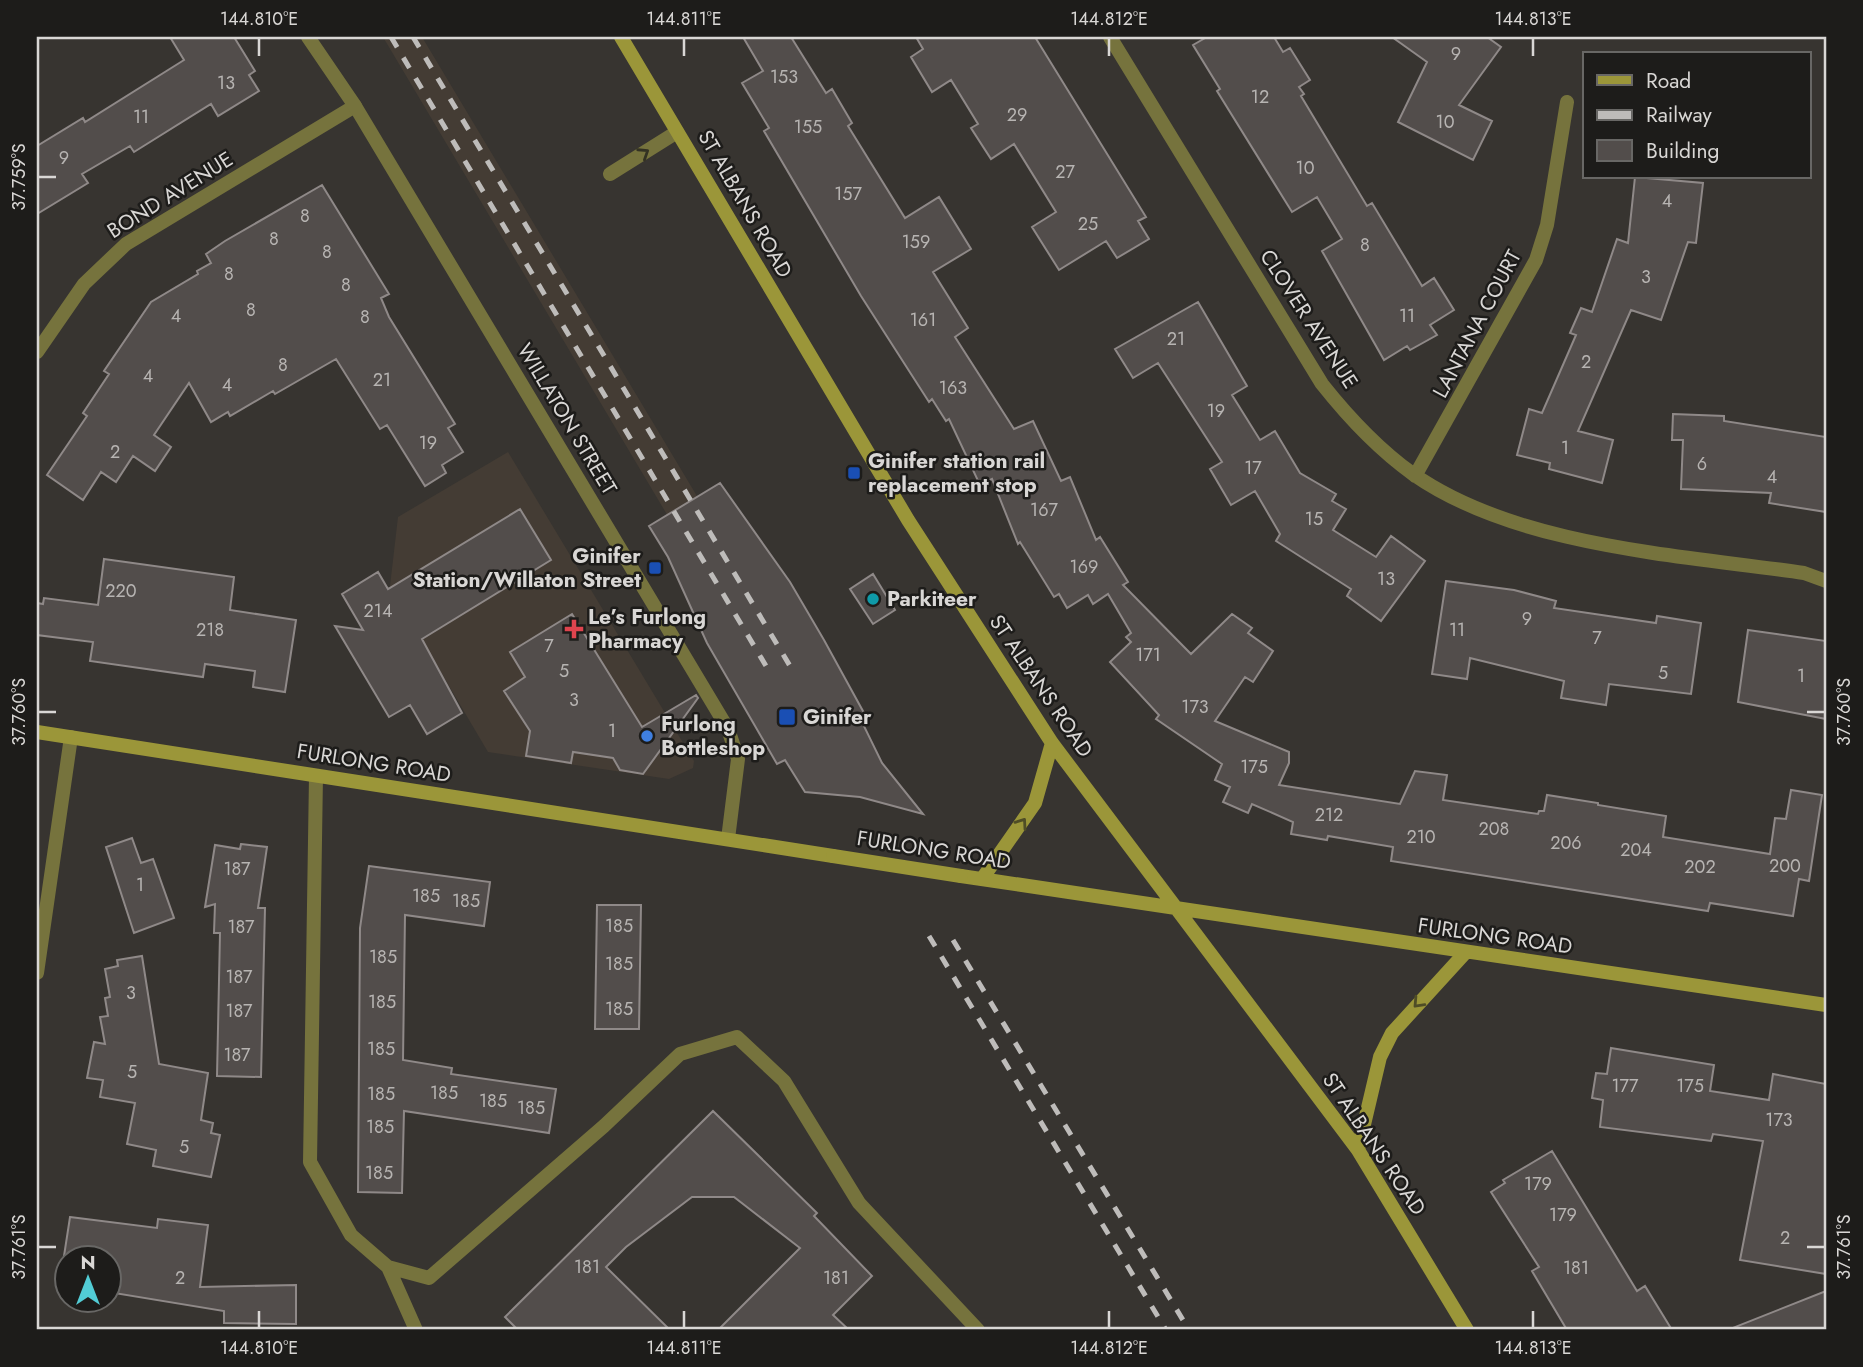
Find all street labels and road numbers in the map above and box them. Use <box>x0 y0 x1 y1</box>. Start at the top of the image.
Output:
street label: ST ALBANS ROAD <box>690 125 800 283</box>
street label: BOND AVENUE <box>101 144 239 246</box>
street label: CLOVER AVENUE <box>1253 243 1365 395</box>
street label: LANTANA COURT <box>1425 244 1529 403</box>
street label: WILLATON STREET <box>510 338 624 500</box>
street label: ST ALBANS ROAD <box>982 609 1100 763</box>
street label: FURLONG ROAD <box>295 736 453 790</box>
street label: FURLONG ROAD <box>855 823 1013 877</box>
street label: FURLONG ROAD <box>1416 910 1574 962</box>
street label: ST ALBANS ROAD <box>1315 1067 1433 1221</box>

